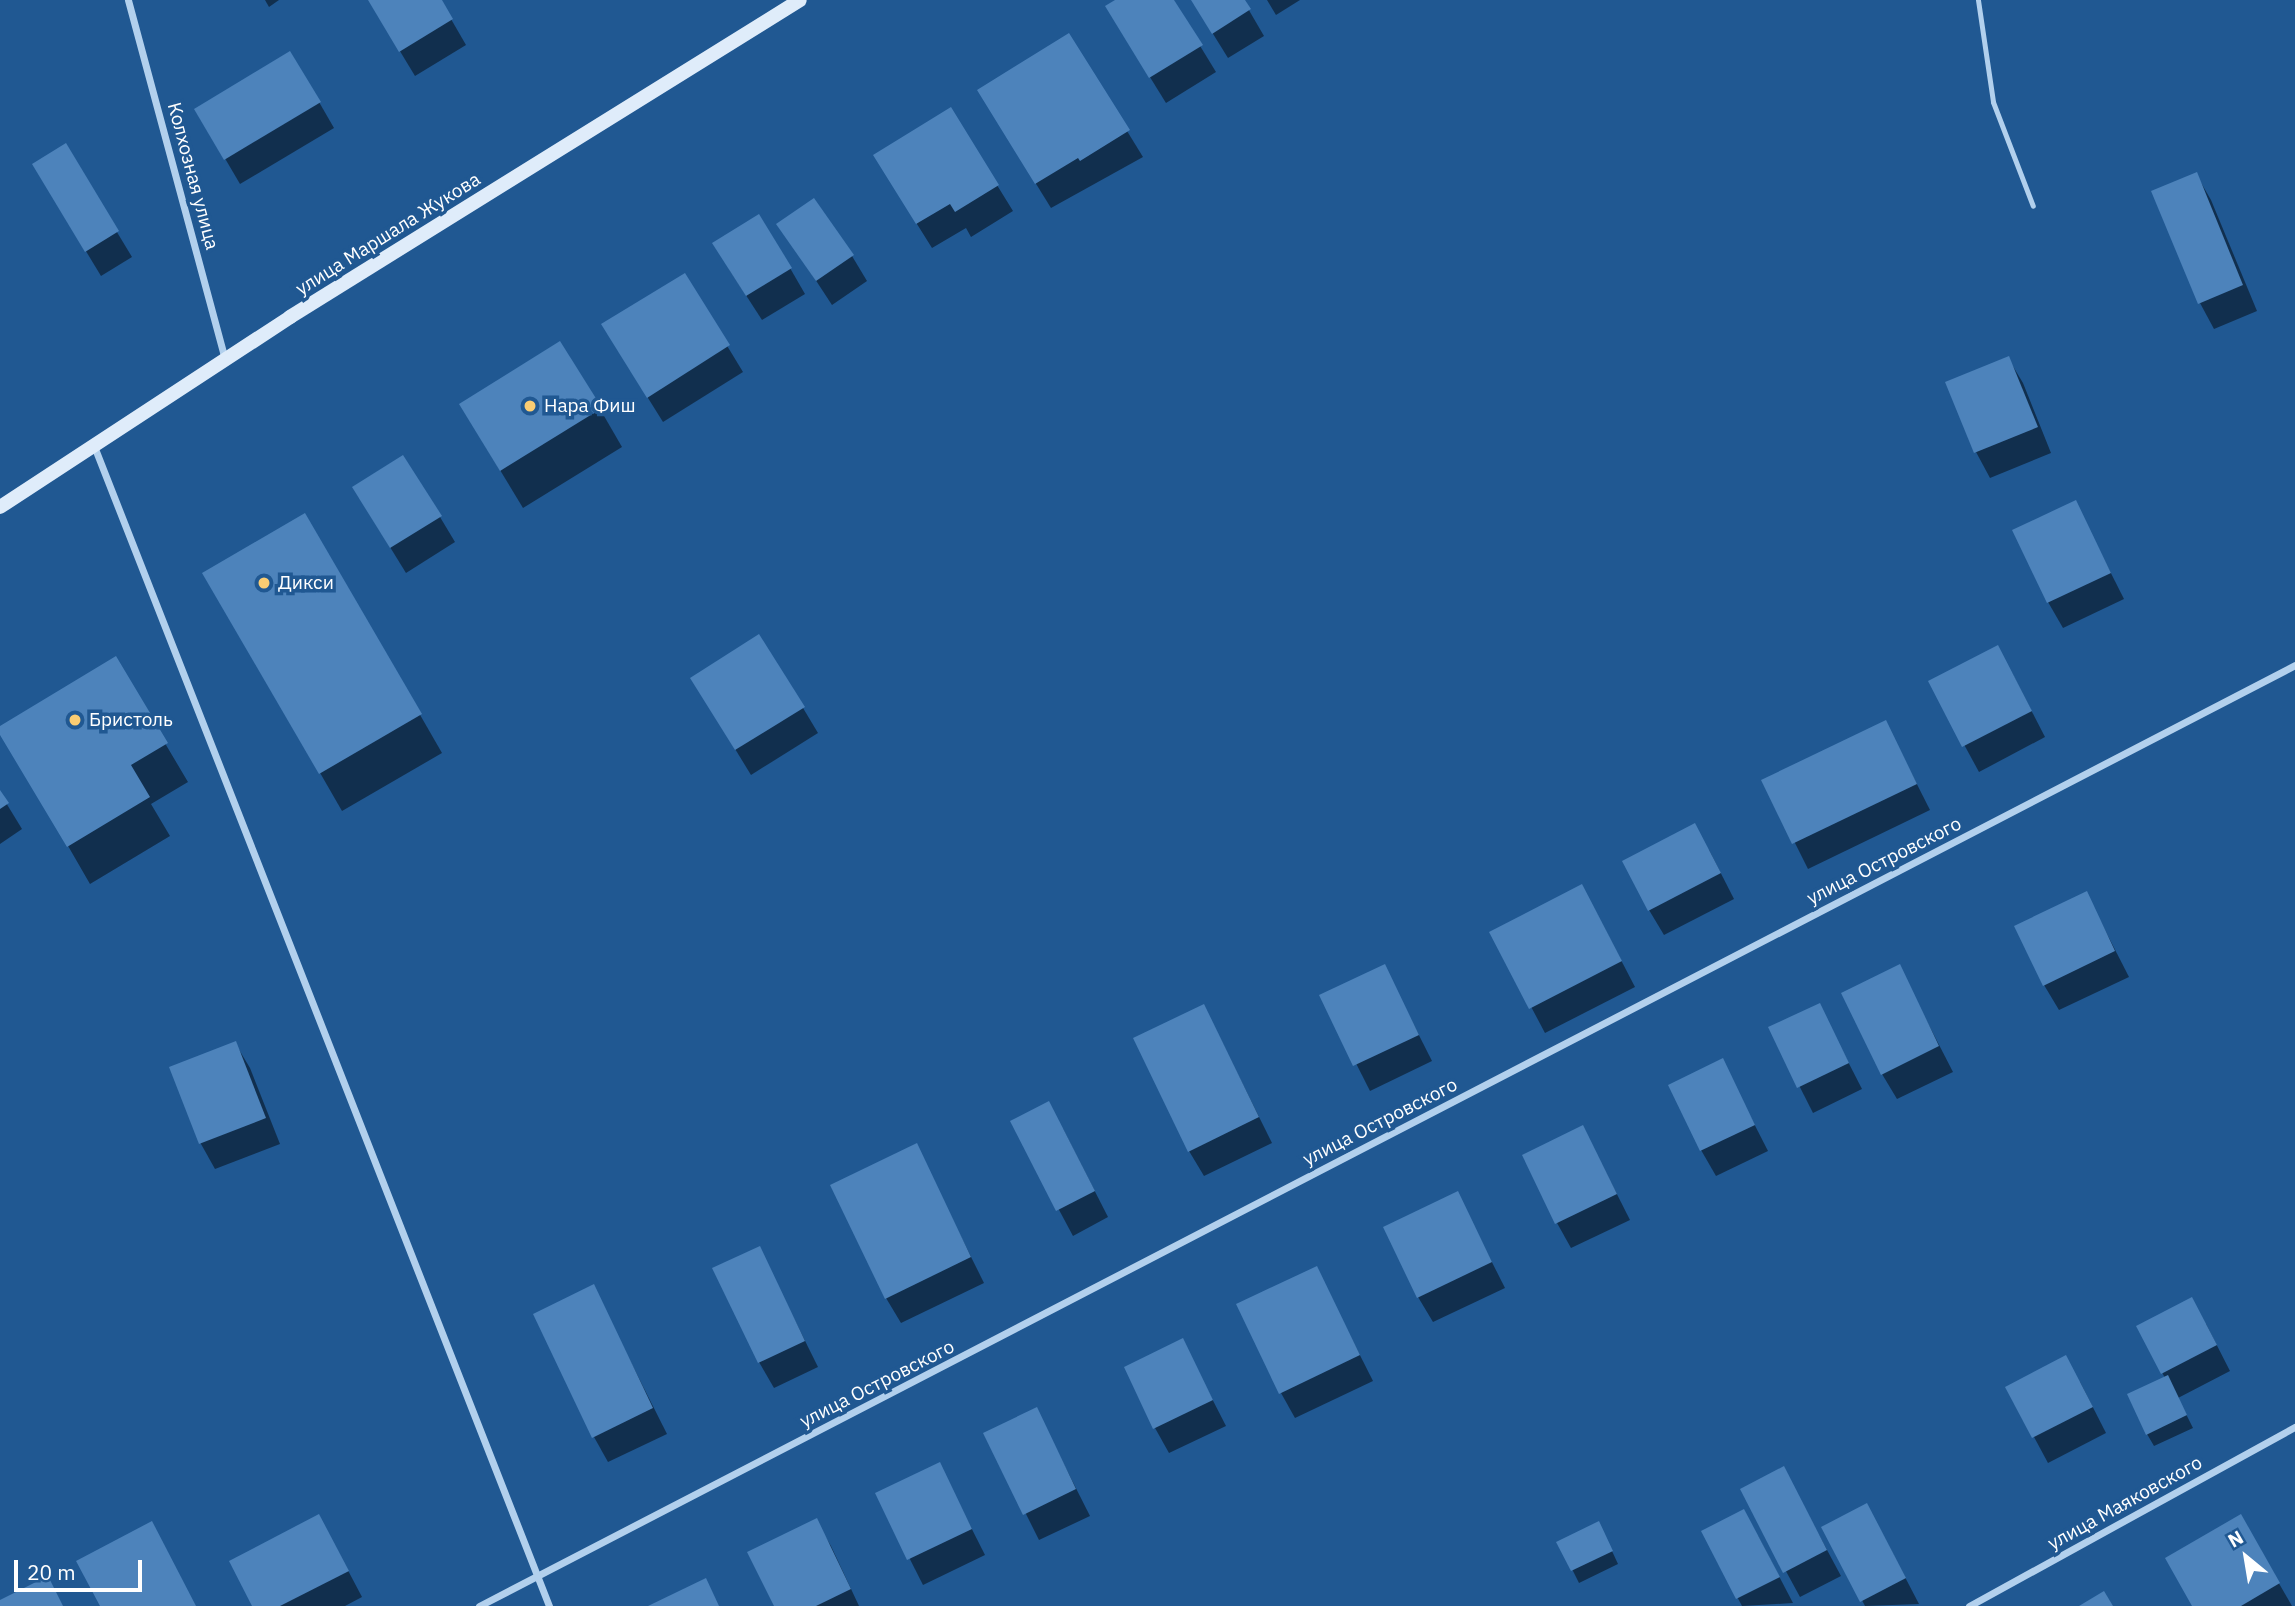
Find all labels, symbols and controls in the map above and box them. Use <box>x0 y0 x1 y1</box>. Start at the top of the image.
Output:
street label: Колхозная улица <box>162 100 224 252</box>
street label: улица Маршала Жукова <box>291 168 485 300</box>
place label: Нара Фиш <box>544 395 636 417</box>
marker: Нара Фиш <box>522 398 538 414</box>
place label: Дикси <box>278 572 334 594</box>
marker: Дикси <box>256 575 272 591</box>
place label: Бристоль <box>89 709 173 731</box>
marker: Бристоль <box>67 712 83 728</box>
street label: улица Островского <box>1803 812 1965 910</box>
street label: улица Островского <box>1299 1073 1461 1171</box>
street label: улица Островского <box>796 1335 958 1433</box>
street label: улица Маяковского <box>2044 1451 2206 1555</box>
north arrow <box>2211 1522 2281 1592</box>
text: N <box>2224 1525 2247 1553</box>
scale bar <box>18 1546 145 1590</box>
text: 20 m <box>27 1558 76 1586</box>

